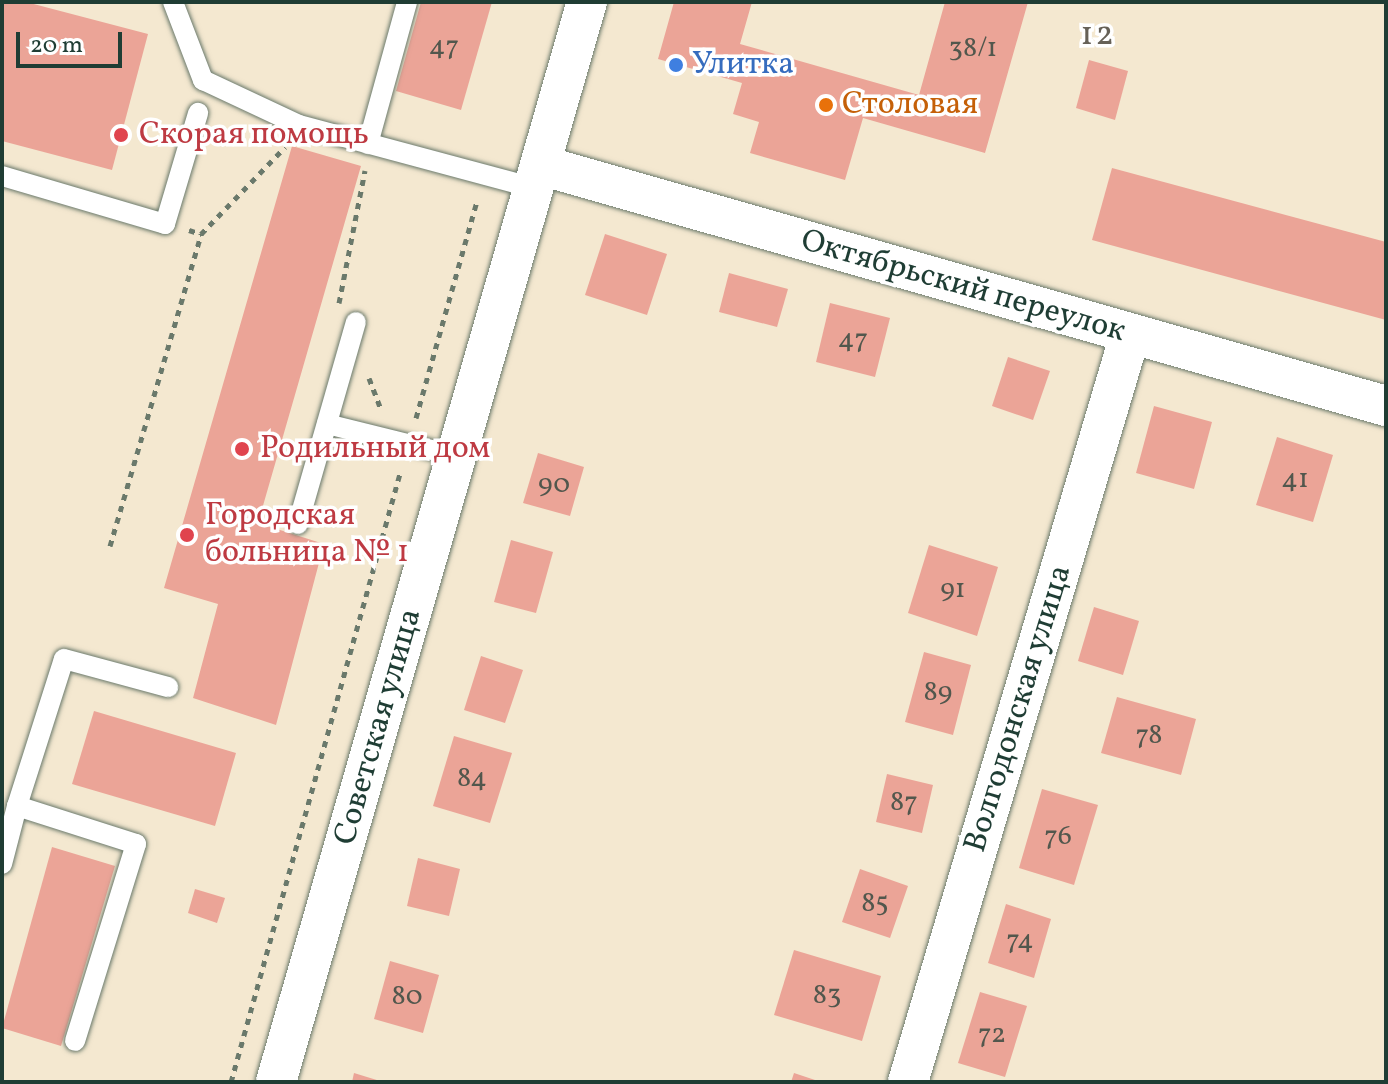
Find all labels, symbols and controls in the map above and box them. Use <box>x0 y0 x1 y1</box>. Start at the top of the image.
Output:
scale bar <box>20 16 126 66</box>
district label: 12 <box>1080 16 1116 56</box>
text: 20 m <box>30 29 83 63</box>
house number: 47 <box>429 30 459 64</box>
house number: 38/1 <box>949 32 997 66</box>
place label: Улитка <box>692 46 794 84</box>
marker: Улитка <box>667 56 685 74</box>
place label: Столовая <box>842 86 978 124</box>
marker: Столовая <box>817 96 835 114</box>
place label: Скорая помощь <box>139 116 369 154</box>
marker: Скорая помощь <box>110 124 132 146</box>
street label: Октябрьский переулок <box>796 222 1130 352</box>
house number: 47 <box>838 323 868 357</box>
place label: Родильный дом <box>260 430 490 468</box>
marker: Родильный дом <box>231 438 253 460</box>
house number: 41 <box>1281 463 1309 497</box>
house number: 90 <box>538 468 570 502</box>
place label: Городская больница № 1 <box>205 498 409 573</box>
marker: Городская больница № 1 <box>176 524 198 546</box>
street label: Волгодонская улица <box>957 560 1081 858</box>
house number: 91 <box>940 573 966 607</box>
street label: Советская улица <box>327 604 431 850</box>
house number: 89 <box>924 676 952 710</box>
house number: 78 <box>1136 719 1162 753</box>
house number: 84 <box>457 762 487 796</box>
house number: 87 <box>890 786 918 820</box>
house number: 76 <box>1044 820 1072 854</box>
house number: 85 <box>861 887 889 921</box>
house number: 74 <box>1006 924 1034 958</box>
house number: 83 <box>813 979 841 1013</box>
house number: 80 <box>391 980 423 1014</box>
house number: 72 <box>978 1018 1006 1052</box>

